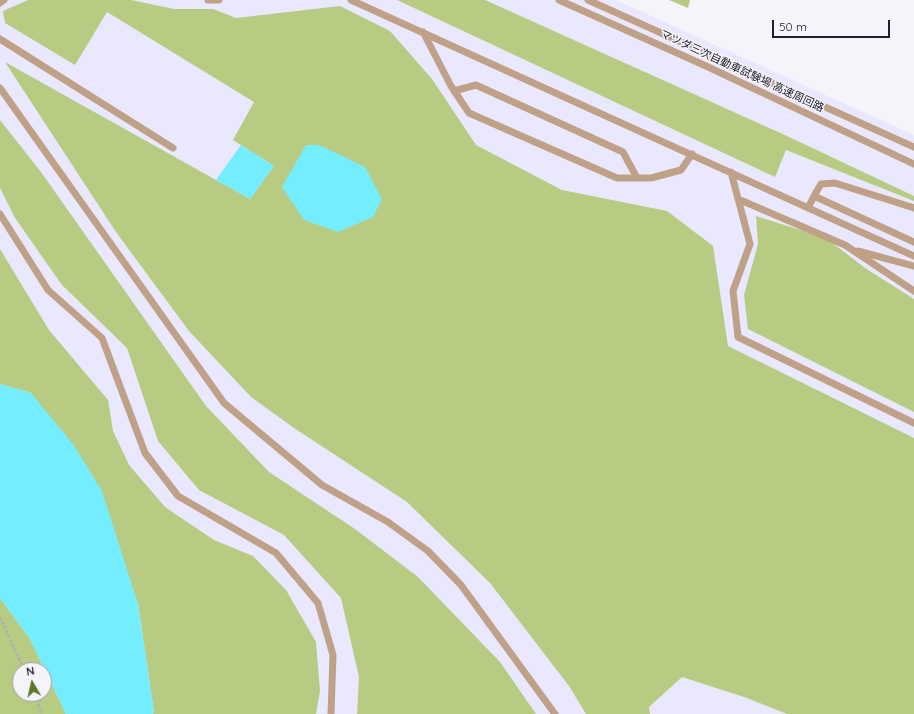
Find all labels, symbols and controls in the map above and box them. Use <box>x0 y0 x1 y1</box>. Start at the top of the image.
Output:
scale bar <box>774 12 892 38</box>
text: 50 m <box>779 19 807 34</box>
street label: マツダ三次自動車試験場 高速周回路 <box>658 27 826 115</box>
north arrow <box>12 662 52 702</box>
text: N <box>25 664 35 679</box>

